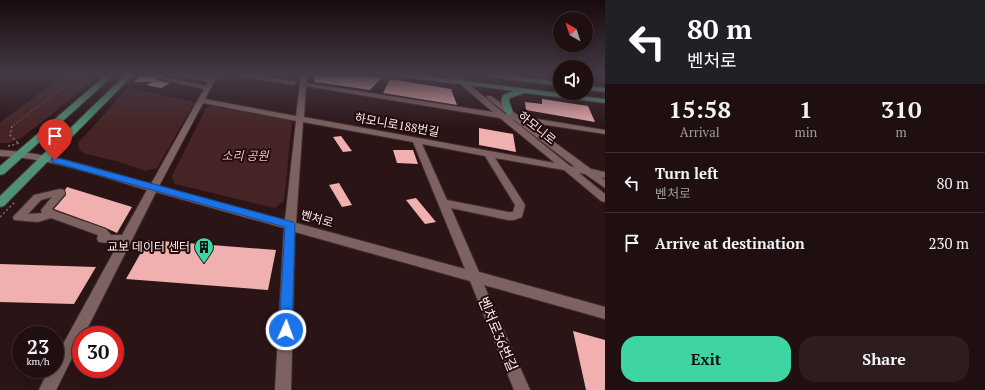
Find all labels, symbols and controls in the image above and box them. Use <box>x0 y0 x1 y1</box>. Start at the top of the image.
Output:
text: 80 m <box>687 10 752 47</box>
north arrow <box>553 12 593 52</box>
map controls <box>553 12 593 100</box>
icon: left <box>621 16 673 68</box>
text: 벤처로 <box>687 48 737 72</box>
button: sound <box>553 60 593 100</box>
text: 15:58 <box>668 93 731 125</box>
text: 1 <box>799 93 813 125</box>
text: 310 <box>881 93 921 125</box>
street label: 하모니로 <box>515 108 559 147</box>
street label: 하모니로188번길 <box>354 110 440 139</box>
pin <box>38 119 72 160</box>
text: Arrival <box>680 123 720 141</box>
text: min <box>794 123 817 141</box>
text: m <box>896 123 907 141</box>
icon: arrive <box>44 125 66 147</box>
park label: 소리 공원 <box>221 148 269 163</box>
text: Turn left <box>655 163 719 183</box>
icon: left <box>621 172 643 194</box>
text: 80 m <box>936 173 969 193</box>
text: 벤처로 <box>655 184 691 202</box>
street label: 벤처로 <box>299 207 335 230</box>
icon: arrive <box>621 232 643 254</box>
text: Arrive at destination <box>655 233 805 253</box>
text: 230 m <box>928 233 969 253</box>
building icon: 교보 데이터 센터 <box>193 236 215 264</box>
place label: 교보 데이터 센터 <box>107 239 190 254</box>
street label: 벤처로36번길 <box>474 294 523 374</box>
position arrow <box>265 309 307 351</box>
speed limit sign: 30 <box>72 326 124 378</box>
text: 23 <box>27 333 49 360</box>
button: Exit <box>621 336 791 382</box>
button: Share <box>799 336 969 382</box>
text: km/h <box>26 355 50 368</box>

